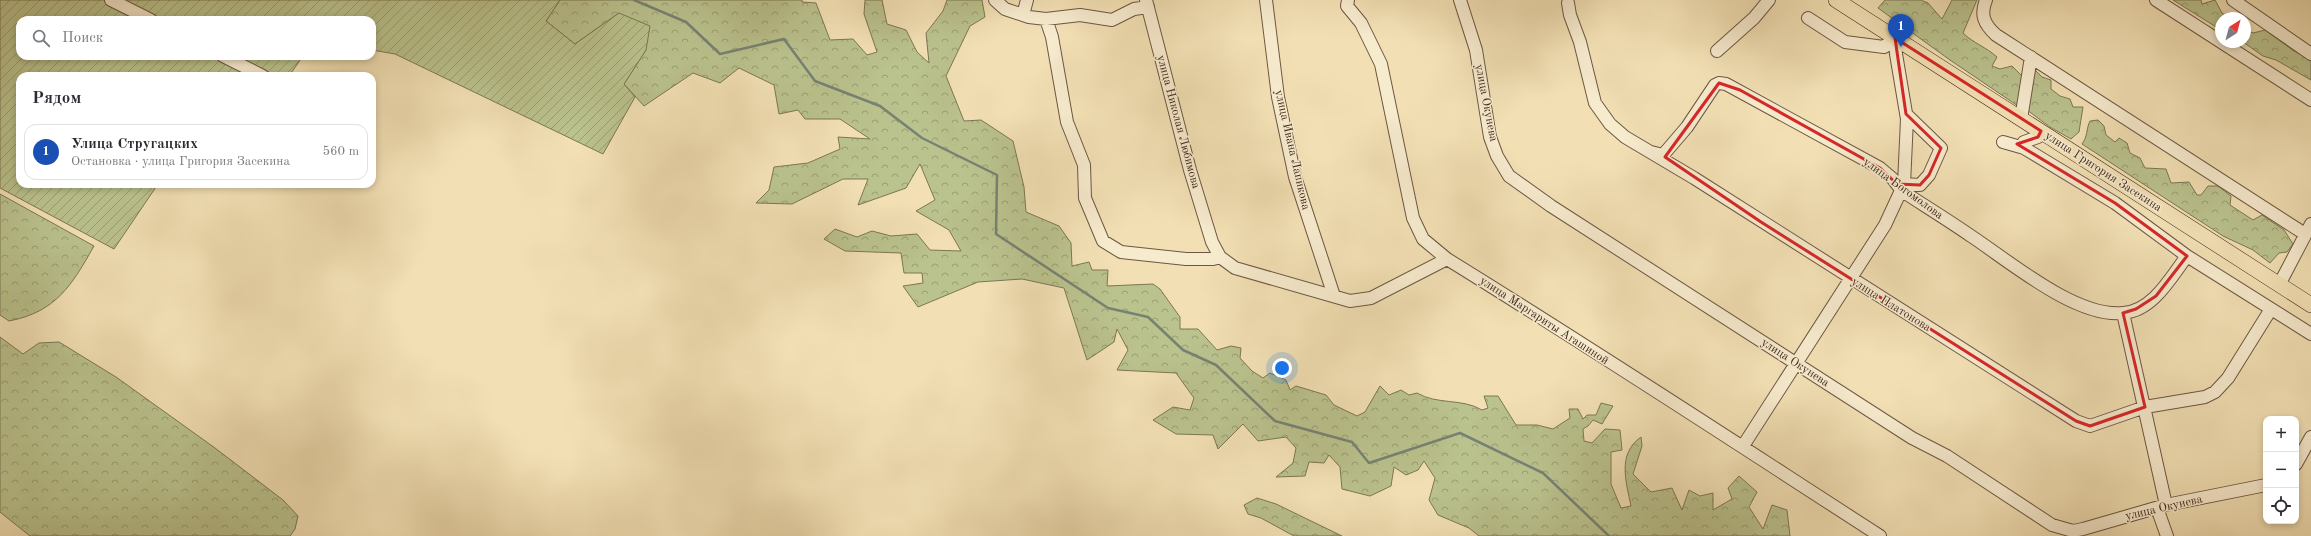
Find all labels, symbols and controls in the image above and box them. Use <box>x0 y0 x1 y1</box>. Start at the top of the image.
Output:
north arrow <box>2215 12 2251 48</box>
pin: 1 <box>1888 14 1914 47</box>
search box <box>16 16 376 60</box>
icon: search <box>30 27 52 49</box>
text: Поиск <box>62 31 103 46</box>
street label: улица Николая Любимова <box>1154 54 1202 190</box>
street label: улица Окунева <box>1473 63 1499 143</box>
street label: улица Ивана Лапикова <box>1272 89 1312 211</box>
text: Рядом <box>32 90 81 107</box>
street label: улица Григория Засекина <box>2042 130 2164 214</box>
text: Улица Стругацких <box>71 137 198 152</box>
text: 1 <box>42 145 50 158</box>
text: 560 m <box>322 145 359 158</box>
text: Остановка · улица Григория Засекина <box>71 155 290 168</box>
street label: улица Богомолова <box>1861 156 1945 222</box>
street label: улица Маргариты Агашиной <box>1477 275 1611 367</box>
street label: улица Платонова <box>1849 276 1933 334</box>
street label: улица Окунева <box>1759 337 1831 389</box>
your location <box>1272 358 1292 378</box>
map controls <box>2263 416 2299 524</box>
button: + <box>2263 416 2299 452</box>
button: − <box>2263 452 2299 488</box>
button: locate <box>2263 488 2299 524</box>
street label: улица Окунева <box>2124 493 2204 523</box>

